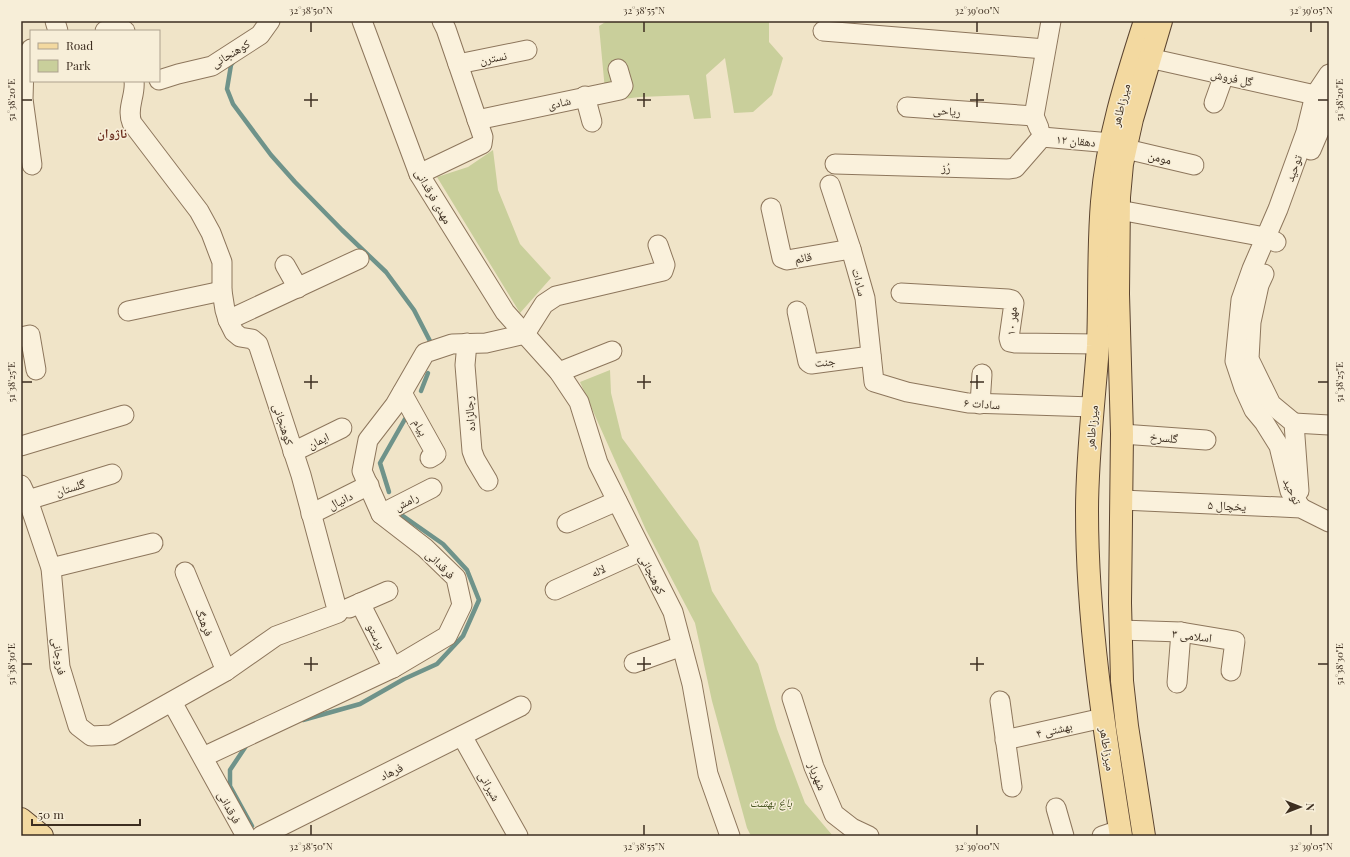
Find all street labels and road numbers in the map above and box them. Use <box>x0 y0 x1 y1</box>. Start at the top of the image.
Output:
street label: کوهنجانی <box>208 35 253 71</box>
street label: نسترن <box>478 47 508 67</box>
street label: گل فروش <box>1209 65 1255 89</box>
street label: میرزاطاهر <box>1106 82 1134 129</box>
street label: شادی <box>546 92 572 112</box>
street label: ریاحی <box>933 101 962 119</box>
street label: دهقان ۱۲ <box>1056 130 1096 150</box>
street label: مومن <box>1147 147 1173 167</box>
street label: توحید <box>1281 152 1306 184</box>
street label: رُز <box>940 159 951 175</box>
street label: مهدی فرقدانی <box>412 166 456 226</box>
street label: قائم <box>793 248 813 267</box>
street label: سادات <box>849 266 871 298</box>
street label: مهر ۱۰ <box>1002 306 1020 336</box>
street label: جنت <box>814 352 836 370</box>
street label: سادات ۶ <box>963 394 1001 412</box>
street label: رجالزاده <box>460 395 478 432</box>
street label: کوهنجانی <box>270 401 298 447</box>
street label: میرزاطاهر <box>1081 404 1101 451</box>
street label: پیام <box>409 416 432 439</box>
street label: ایمان <box>305 428 332 452</box>
street label: گلسرخ <box>1149 428 1179 446</box>
street label: گلستان <box>53 475 87 499</box>
street label: توحید <box>1280 475 1306 507</box>
street label: دانیال <box>325 487 355 513</box>
street label: رامش <box>391 488 421 514</box>
street label: یخچال ۵ <box>1207 496 1247 514</box>
street label: فرقدانی <box>423 546 459 582</box>
street label: کوهنجانی <box>636 551 670 597</box>
street label: لاله <box>588 560 608 580</box>
street label: فرهنگ <box>192 606 218 638</box>
street label: پرستو <box>364 620 390 652</box>
street label: اسلامی ۳ <box>1171 625 1213 645</box>
street label: فروجانی <box>49 636 71 676</box>
street label: بهشتی ۴ <box>1034 717 1074 741</box>
street label: میرزاطاهر <box>1096 725 1119 772</box>
street label: فرهاد <box>377 759 405 783</box>
street label: شهریار <box>805 759 831 793</box>
street label: شیرانی <box>475 768 505 804</box>
street label: فرقدانی <box>215 788 245 826</box>

